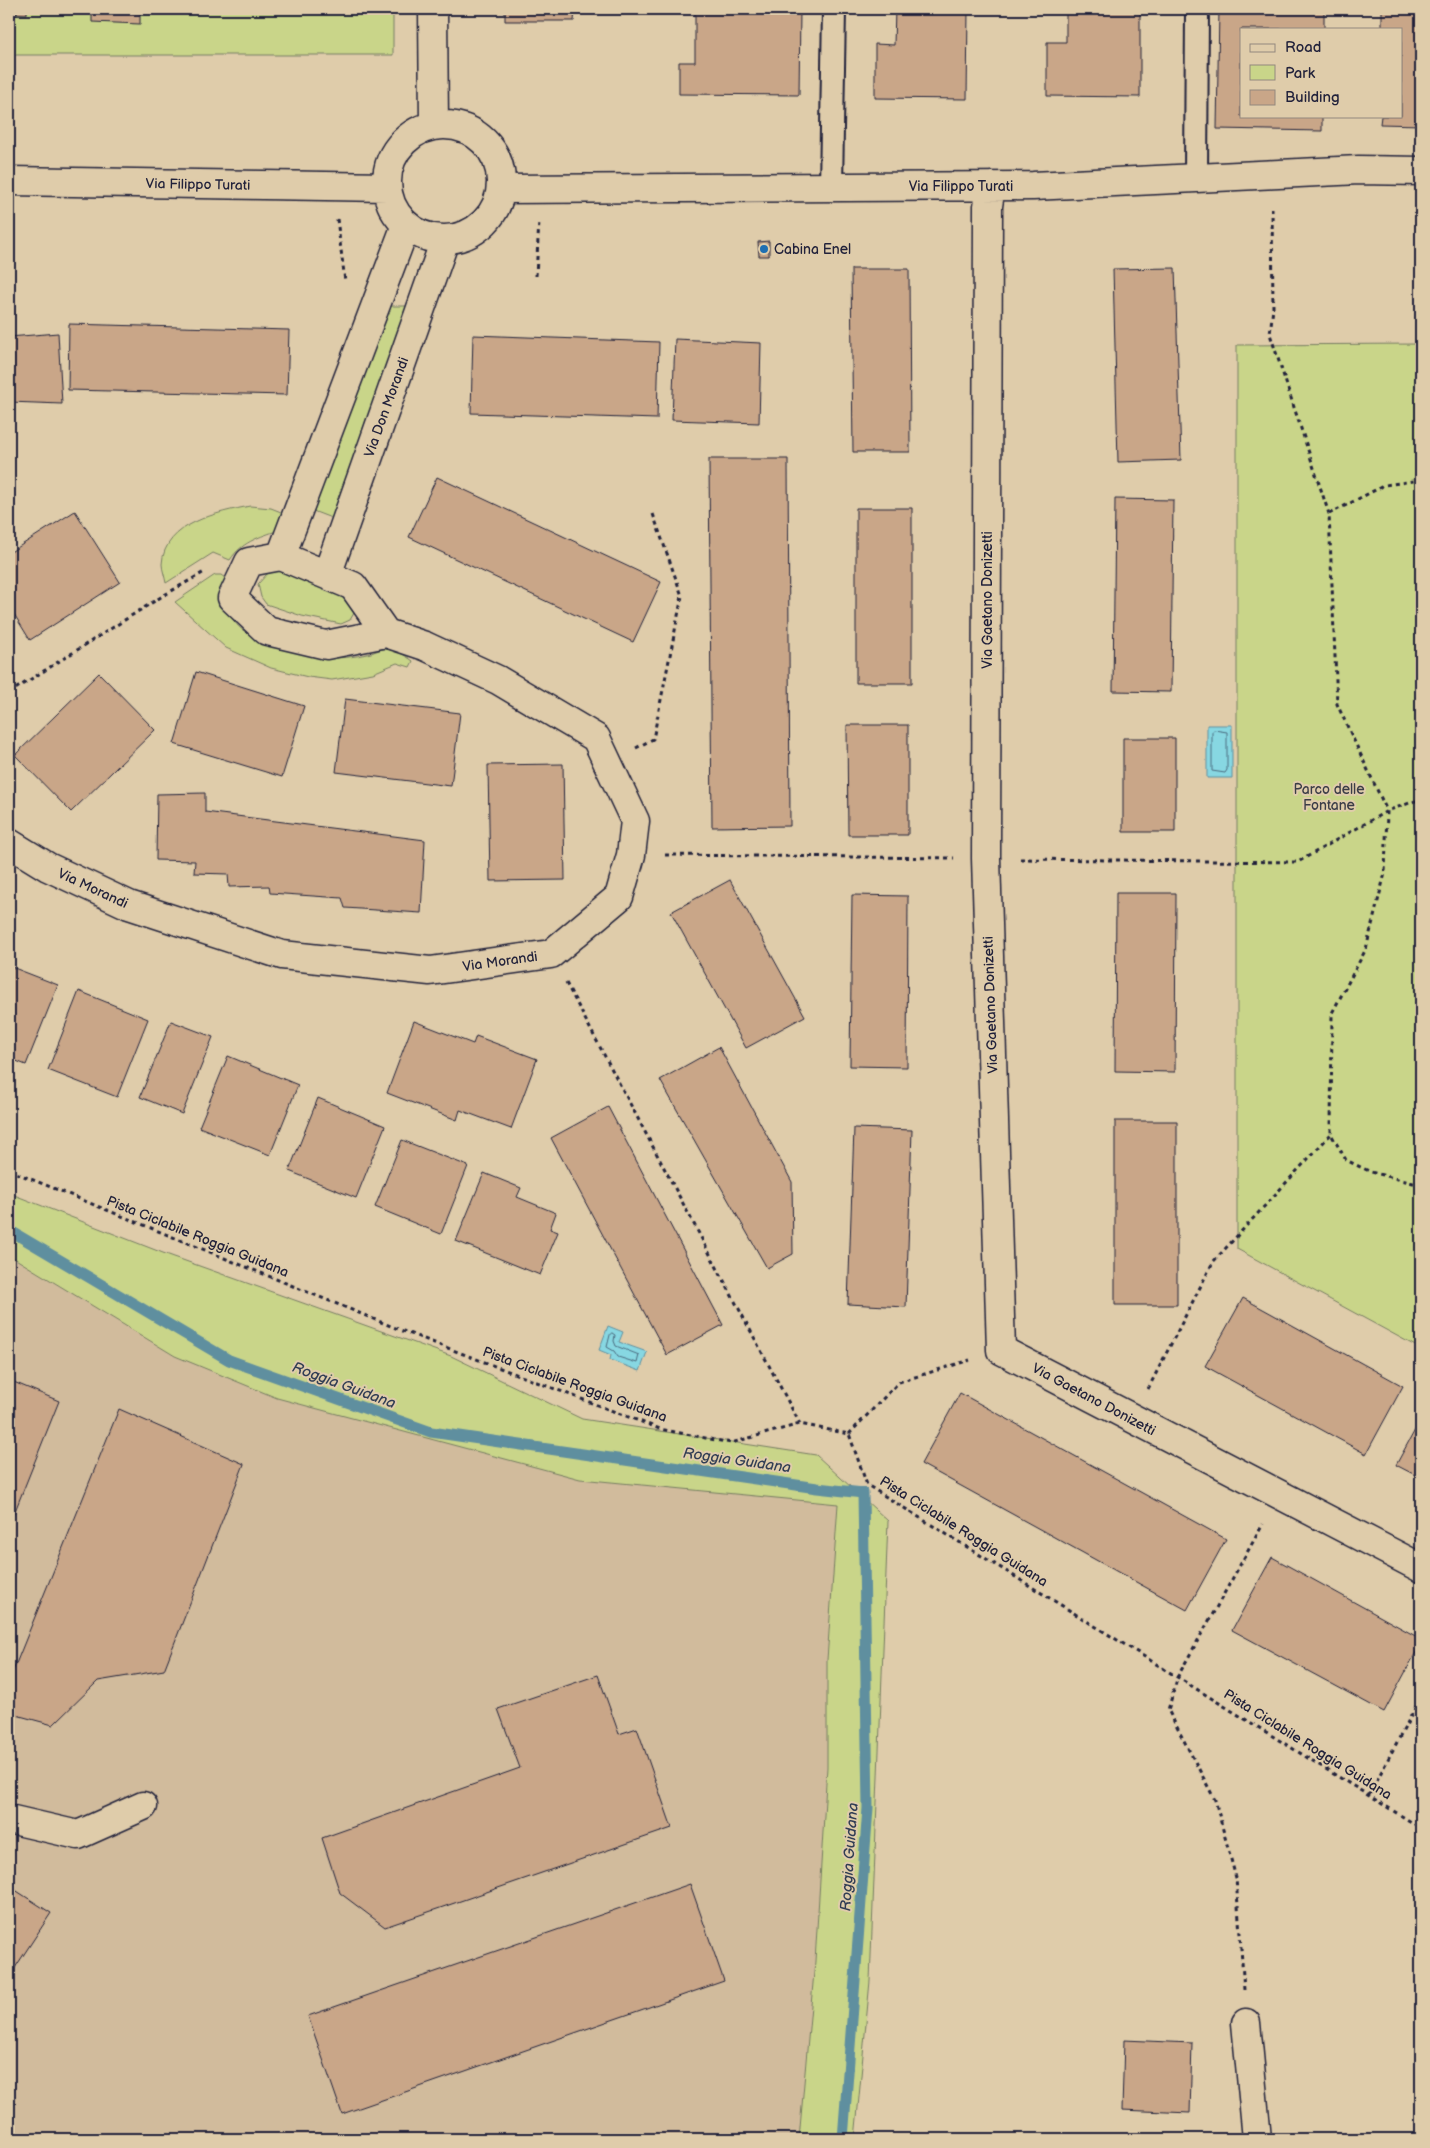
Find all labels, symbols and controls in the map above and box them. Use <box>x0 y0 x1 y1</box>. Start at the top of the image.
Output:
legend <box>1240 28 1402 118</box>
text: Road <box>1285 38 1321 57</box>
text: Park <box>1285 64 1316 83</box>
text: Building <box>1285 88 1340 107</box>
street label: Via Filippo Turati <box>146 175 250 194</box>
street label: Via Filippo Turati <box>909 178 1013 195</box>
place label: Cabina Enel <box>774 241 851 258</box>
marker: Cabina Enel <box>758 243 770 255</box>
street label: Via Don Morandi <box>360 355 412 460</box>
street label: Via Gaetano Donizetti <box>979 531 996 669</box>
park label: Parco delle Fontane <box>1294 781 1364 814</box>
street label: Via Morandi <box>55 865 131 912</box>
street label: Via Gaetano Donizetti <box>980 936 1001 1074</box>
street label: Via Morandi <box>461 948 539 975</box>
street label: Pista Ciclabile Roggia Guidana <box>104 1192 291 1281</box>
street label: Pista Ciclabile Roggia Guidana <box>480 1343 669 1426</box>
water label: Roggia Guidana <box>289 1358 398 1413</box>
street label: Via Gaetano Donizetti <box>1029 1360 1158 1439</box>
water label: Roggia Guidana <box>682 1444 792 1477</box>
street label: Pista Ciclabile Roggia Guidana <box>877 1473 1051 1590</box>
street label: Pista Ciclabile Roggia Guidana <box>1221 1686 1395 1803</box>
water label: Roggia Guidana <box>836 1802 863 1912</box>

